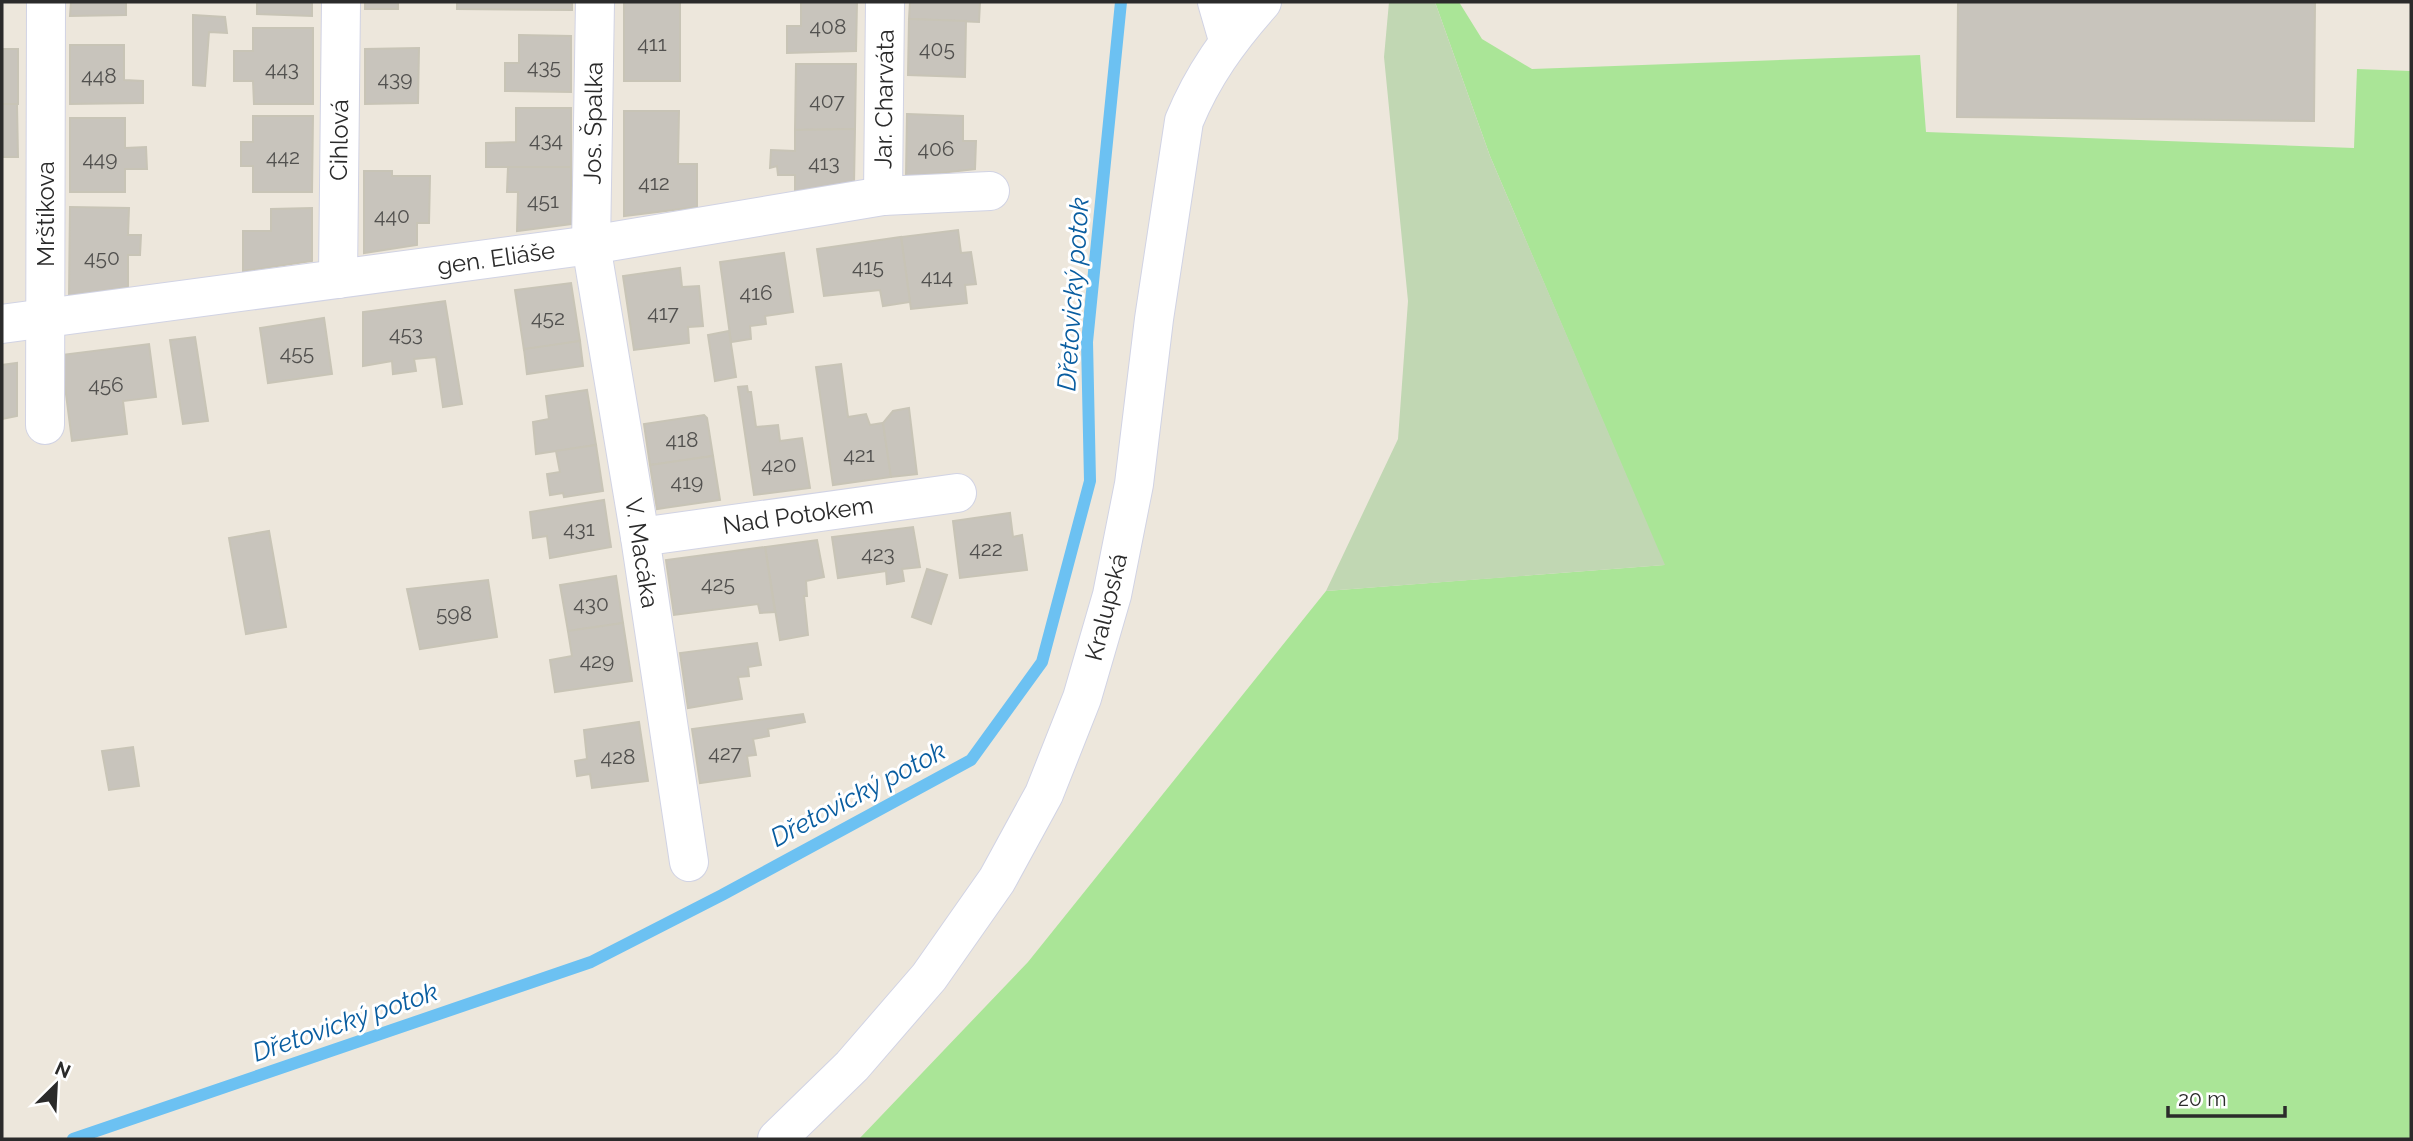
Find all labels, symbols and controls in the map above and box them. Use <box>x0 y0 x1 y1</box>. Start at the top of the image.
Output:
house number: 408 <box>810 14 846 39</box>
street label: Jar. Charváta <box>868 29 900 169</box>
house number: 411 <box>637 31 667 56</box>
house number: 405 <box>919 36 955 61</box>
house number: 435 <box>527 54 561 79</box>
house number: 443 <box>265 56 299 81</box>
street label: Jos. Špalka <box>576 61 609 185</box>
house number: 448 <box>81 63 117 88</box>
house number: 439 <box>378 66 413 91</box>
house number: 407 <box>809 88 845 113</box>
street label: Cihlová <box>324 99 354 181</box>
house number: 434 <box>529 127 563 152</box>
house number: 406 <box>918 136 954 161</box>
house number: 442 <box>266 144 300 169</box>
house number: 449 <box>82 146 118 171</box>
house number: 413 <box>808 150 840 175</box>
street label: Mrštíkova <box>31 161 60 267</box>
house number: 412 <box>638 170 670 195</box>
house number: 451 <box>527 188 559 213</box>
water label: Dřetovický potok <box>1051 196 1095 392</box>
house number: 440 <box>374 203 410 228</box>
street label: gen. Eliáše <box>435 235 557 281</box>
house number: 450 <box>84 245 120 270</box>
house number: 415 <box>852 254 884 279</box>
house number: 414 <box>921 264 953 289</box>
house number: 416 <box>739 280 773 305</box>
house number: 417 <box>647 300 680 325</box>
house number: 452 <box>531 305 565 330</box>
house number: 453 <box>389 321 423 346</box>
house number: 455 <box>280 340 314 365</box>
house number: 456 <box>88 372 124 397</box>
house number: 418 <box>666 427 698 452</box>
house number: 421 <box>843 442 875 467</box>
house number: 420 <box>761 452 797 477</box>
house number: 419 <box>671 469 703 494</box>
street label: Nad Potokem <box>721 490 875 540</box>
street label: V. Macáka <box>619 496 665 610</box>
house number: 431 <box>563 516 595 541</box>
house number: 422 <box>969 536 1003 561</box>
house number: 423 <box>861 541 895 566</box>
street label: Kralupská <box>1079 550 1133 664</box>
house number: 425 <box>701 571 735 596</box>
house number: 430 <box>573 591 609 616</box>
house number: 598 <box>436 601 472 626</box>
house number: 429 <box>580 648 614 673</box>
water label: Dřetovický potok <box>765 735 951 853</box>
house number: 427 <box>708 740 743 765</box>
house number: 428 <box>601 744 635 769</box>
water label: Dřetovický potok <box>248 976 442 1068</box>
north arrow <box>21 1050 91 1120</box>
text: N <box>52 1056 74 1082</box>
scale bar <box>2168 1074 2285 1118</box>
text: 20 m <box>2178 1086 2226 1111</box>

